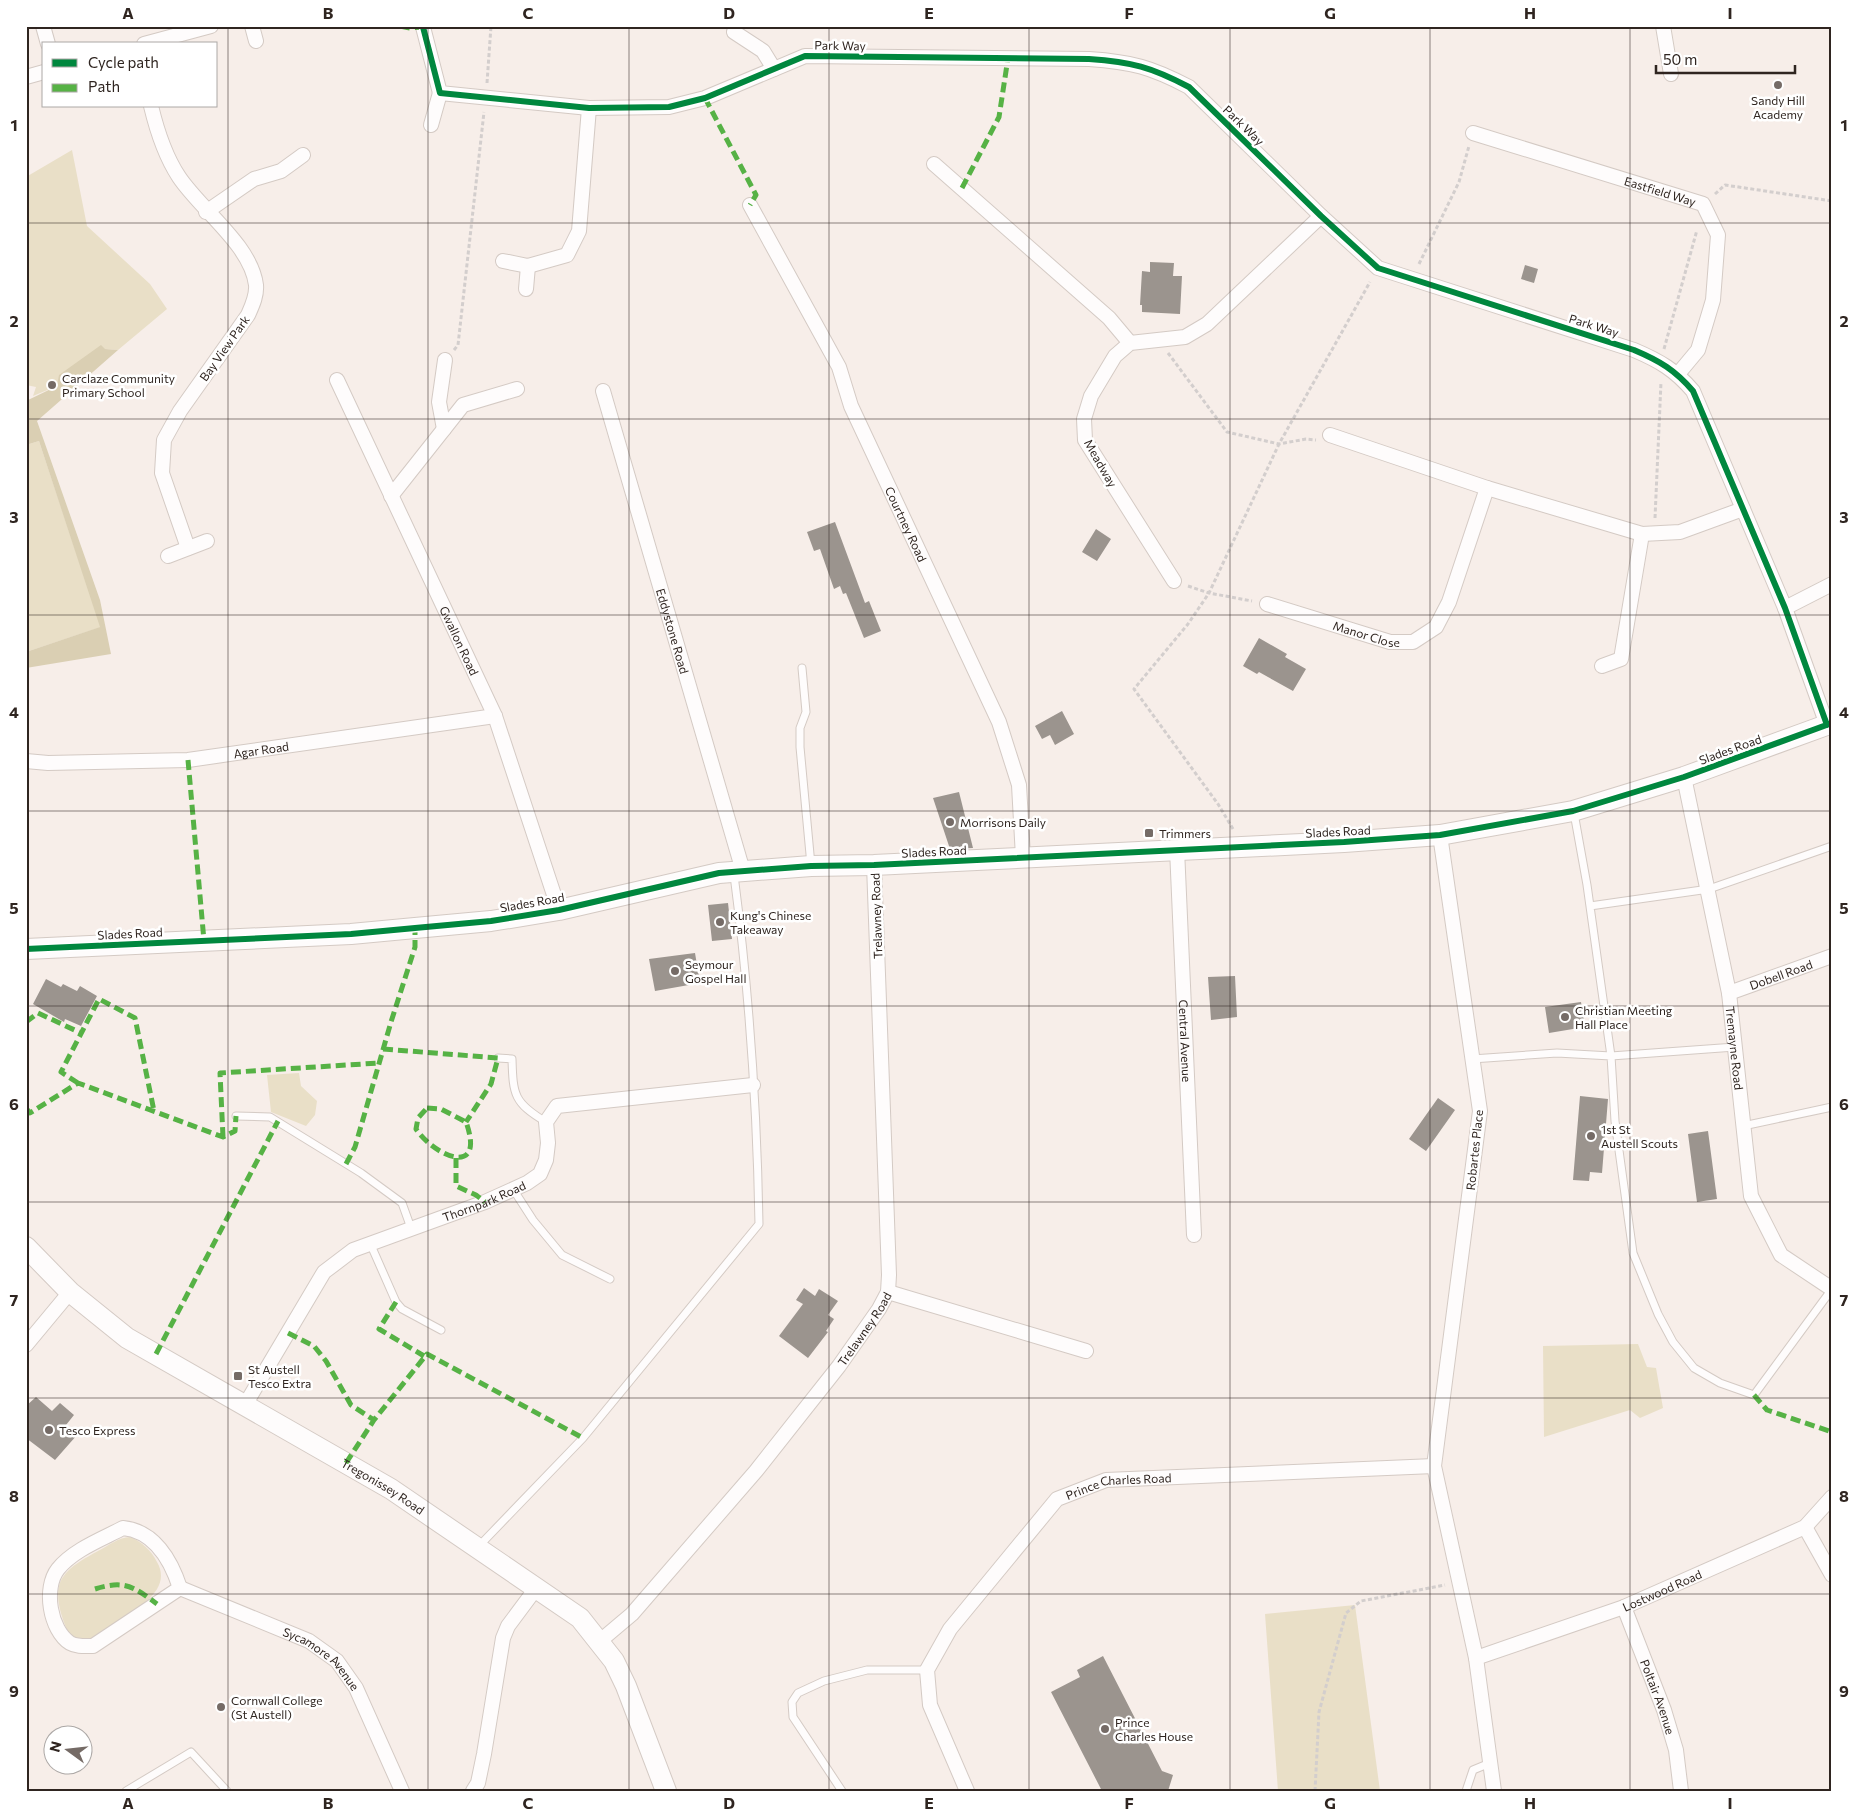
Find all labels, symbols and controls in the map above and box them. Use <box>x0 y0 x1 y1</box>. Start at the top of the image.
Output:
text: A <box>122 3 134 22</box>
text: B <box>323 3 334 22</box>
text: C <box>523 3 534 22</box>
text: D <box>723 3 735 22</box>
text: E <box>924 3 934 22</box>
text: F <box>1124 3 1134 22</box>
text: G <box>1324 3 1336 22</box>
text: H <box>1524 3 1536 22</box>
text: I <box>1727 3 1733 22</box>
street label: Park Way <box>814 38 866 52</box>
legend <box>42 42 218 108</box>
scale bar <box>1656 42 1794 74</box>
text: 50 m <box>1663 50 1697 68</box>
text: Cycle path <box>88 53 159 71</box>
text: Path <box>88 77 120 95</box>
marker: Sandy Hill Academy <box>1772 79 1784 91</box>
place label: Sandy Hill Academy <box>1751 93 1805 121</box>
street label: Park Way <box>1221 102 1267 148</box>
text: 1 <box>10 115 18 134</box>
text: 1 <box>1840 115 1848 134</box>
street label: Eastfield Way <box>1623 173 1698 208</box>
text: 2 <box>9 311 19 330</box>
street label: Park Way <box>1567 311 1621 339</box>
text: 2 <box>1839 311 1849 330</box>
street label: Bay View Park <box>196 312 252 384</box>
place label: Carclaze Community Primary School <box>62 371 175 399</box>
marker: Carclaze Community Primary School <box>46 379 58 391</box>
street label: Meadway <box>1082 437 1120 489</box>
street label: Courtney Road <box>883 484 930 564</box>
text: 3 <box>9 507 19 526</box>
text: 3 <box>1839 507 1849 526</box>
street label: Eddystone Road <box>654 587 692 675</box>
street label: Gwallon Road <box>437 604 482 678</box>
street label: Manor Close <box>1331 618 1400 649</box>
text: 4 <box>9 702 19 721</box>
text: 4 <box>1839 702 1849 721</box>
street label: Slades Road <box>1697 731 1763 767</box>
street label: Agar Road <box>232 739 290 760</box>
place label: Morrisons Daily <box>960 815 1046 829</box>
marker: Morrisons Daily <box>944 816 956 828</box>
street label: Slades Road <box>1305 822 1371 840</box>
place label: Trimmers <box>1159 826 1211 840</box>
marker: Trimmers <box>1143 827 1155 839</box>
street label: Slades Road <box>901 842 967 860</box>
street label: Trelawney Road <box>868 873 884 959</box>
street label: Slades Road <box>499 889 565 915</box>
text: 5 <box>9 898 19 917</box>
text: 5 <box>1839 898 1849 917</box>
place label: Kung's Chinese Takeaway <box>730 908 811 936</box>
marker: Kung's Chinese Takeaway <box>714 916 726 928</box>
street label: Slades Road <box>97 924 163 942</box>
place label: Seymour Gospel Hall <box>685 957 746 985</box>
street label: Dobell Road <box>1747 957 1814 992</box>
marker: Seymour Gospel Hall <box>669 965 681 977</box>
street label: Central Avenue <box>1177 999 1194 1082</box>
place label: Christian Meeting Hall Place <box>1575 1003 1673 1031</box>
street label: Tremayne Road <box>1723 1005 1746 1091</box>
marker: Christian Meeting Hall Place <box>1559 1011 1571 1023</box>
text: 6 <box>9 1094 19 1113</box>
text: 6 <box>1839 1094 1849 1113</box>
street label: Robartes Place <box>1463 1109 1485 1191</box>
place label: 1st St Austell Scouts <box>1601 1122 1678 1150</box>
marker: 1st St Austell Scouts <box>1585 1130 1597 1142</box>
street label: Thornpark Road <box>440 1178 528 1224</box>
street label: Trelawney Road <box>834 1289 894 1368</box>
text: 7 <box>10 1290 19 1309</box>
text: 7 <box>1840 1290 1849 1309</box>
place label: St Austell Tesco Extra <box>248 1362 311 1390</box>
marker: St Austell Tesco Extra <box>232 1370 244 1382</box>
place label: Tesco Express <box>59 1423 135 1437</box>
marker: Tesco Express <box>43 1424 55 1436</box>
street label: Tregonissey Road <box>339 1455 427 1517</box>
street label: Prince Charles Road <box>1064 1470 1172 1502</box>
text: 8 <box>9 1486 19 1505</box>
text: 8 <box>1839 1486 1849 1505</box>
street label: Lostwood Road <box>1620 1567 1704 1614</box>
street label: Sycamore Avenue <box>281 1624 362 1693</box>
street label: Poltair Avenue <box>1638 1657 1678 1736</box>
text: 9 <box>9 1681 19 1700</box>
text: 9 <box>1839 1681 1849 1700</box>
place label: Cornwall College (St Austell) <box>231 1693 323 1721</box>
marker: Cornwall College (St Austell) <box>215 1701 227 1713</box>
place label: Prince Charles House <box>1115 1715 1193 1743</box>
marker: Prince Charles House <box>1099 1723 1111 1735</box>
north arrow <box>42 1724 92 1774</box>
text: N <box>45 1739 65 1754</box>
text: A <box>122 1793 134 1812</box>
text: B <box>323 1793 334 1812</box>
text: C <box>523 1793 534 1812</box>
text: D <box>723 1793 735 1812</box>
text: E <box>924 1793 934 1812</box>
text: F <box>1124 1793 1134 1812</box>
text: G <box>1324 1793 1336 1812</box>
text: H <box>1524 1793 1536 1812</box>
text: I <box>1727 1793 1733 1812</box>

